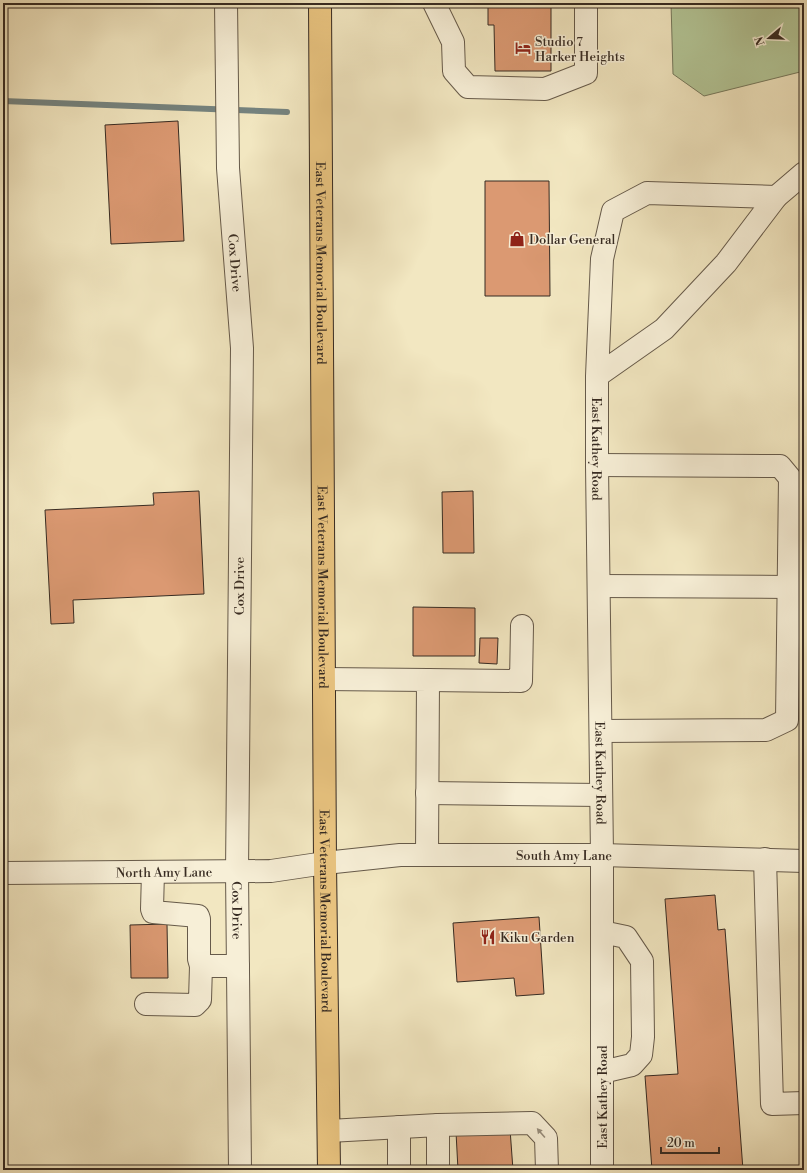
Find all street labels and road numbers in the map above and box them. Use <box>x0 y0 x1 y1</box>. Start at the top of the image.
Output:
street label: East Veterans Memorial Boulevard <box>312 161 329 365</box>
street label: Cox Drive <box>224 233 245 293</box>
street label: East Kathey Road <box>588 397 604 501</box>
street label: East Veterans Memorial Boulevard <box>314 485 331 689</box>
street label: Cox Drive <box>232 556 248 615</box>
street label: East Kathey Road <box>591 721 609 825</box>
street label: East Veterans Memorial Boulevard <box>316 809 334 1013</box>
street label: South Amy Lane <box>516 848 613 864</box>
street label: North Amy Lane <box>116 864 213 881</box>
street label: Cox Drive <box>228 881 245 940</box>
street label: East Kathey Road <box>595 1045 611 1149</box>

